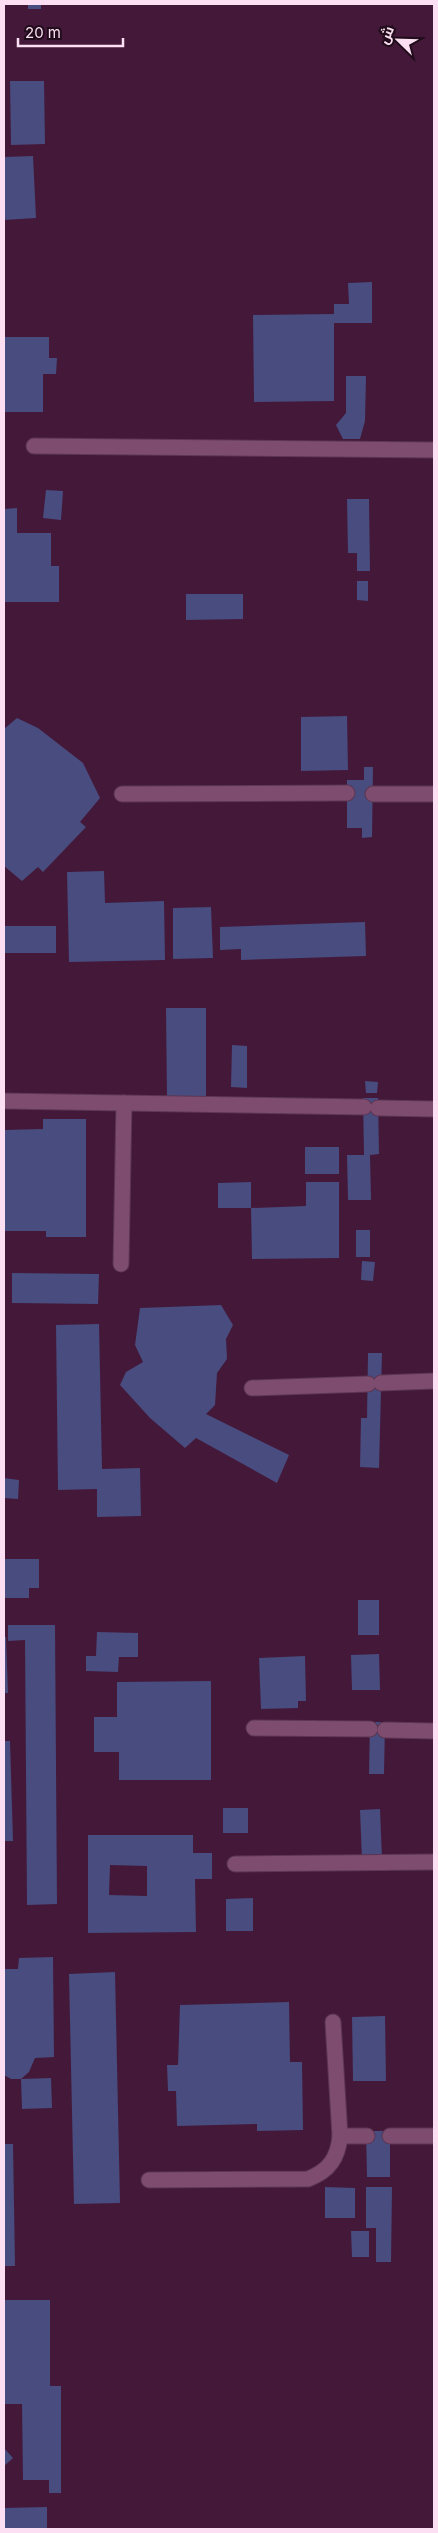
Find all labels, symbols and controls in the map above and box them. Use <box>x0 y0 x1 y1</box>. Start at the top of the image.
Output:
scale bar <box>18 15 122 47</box>
north arrow <box>373 15 423 65</box>
text: 20 m <box>25 23 61 42</box>
text: ش <box>374 23 398 47</box>

